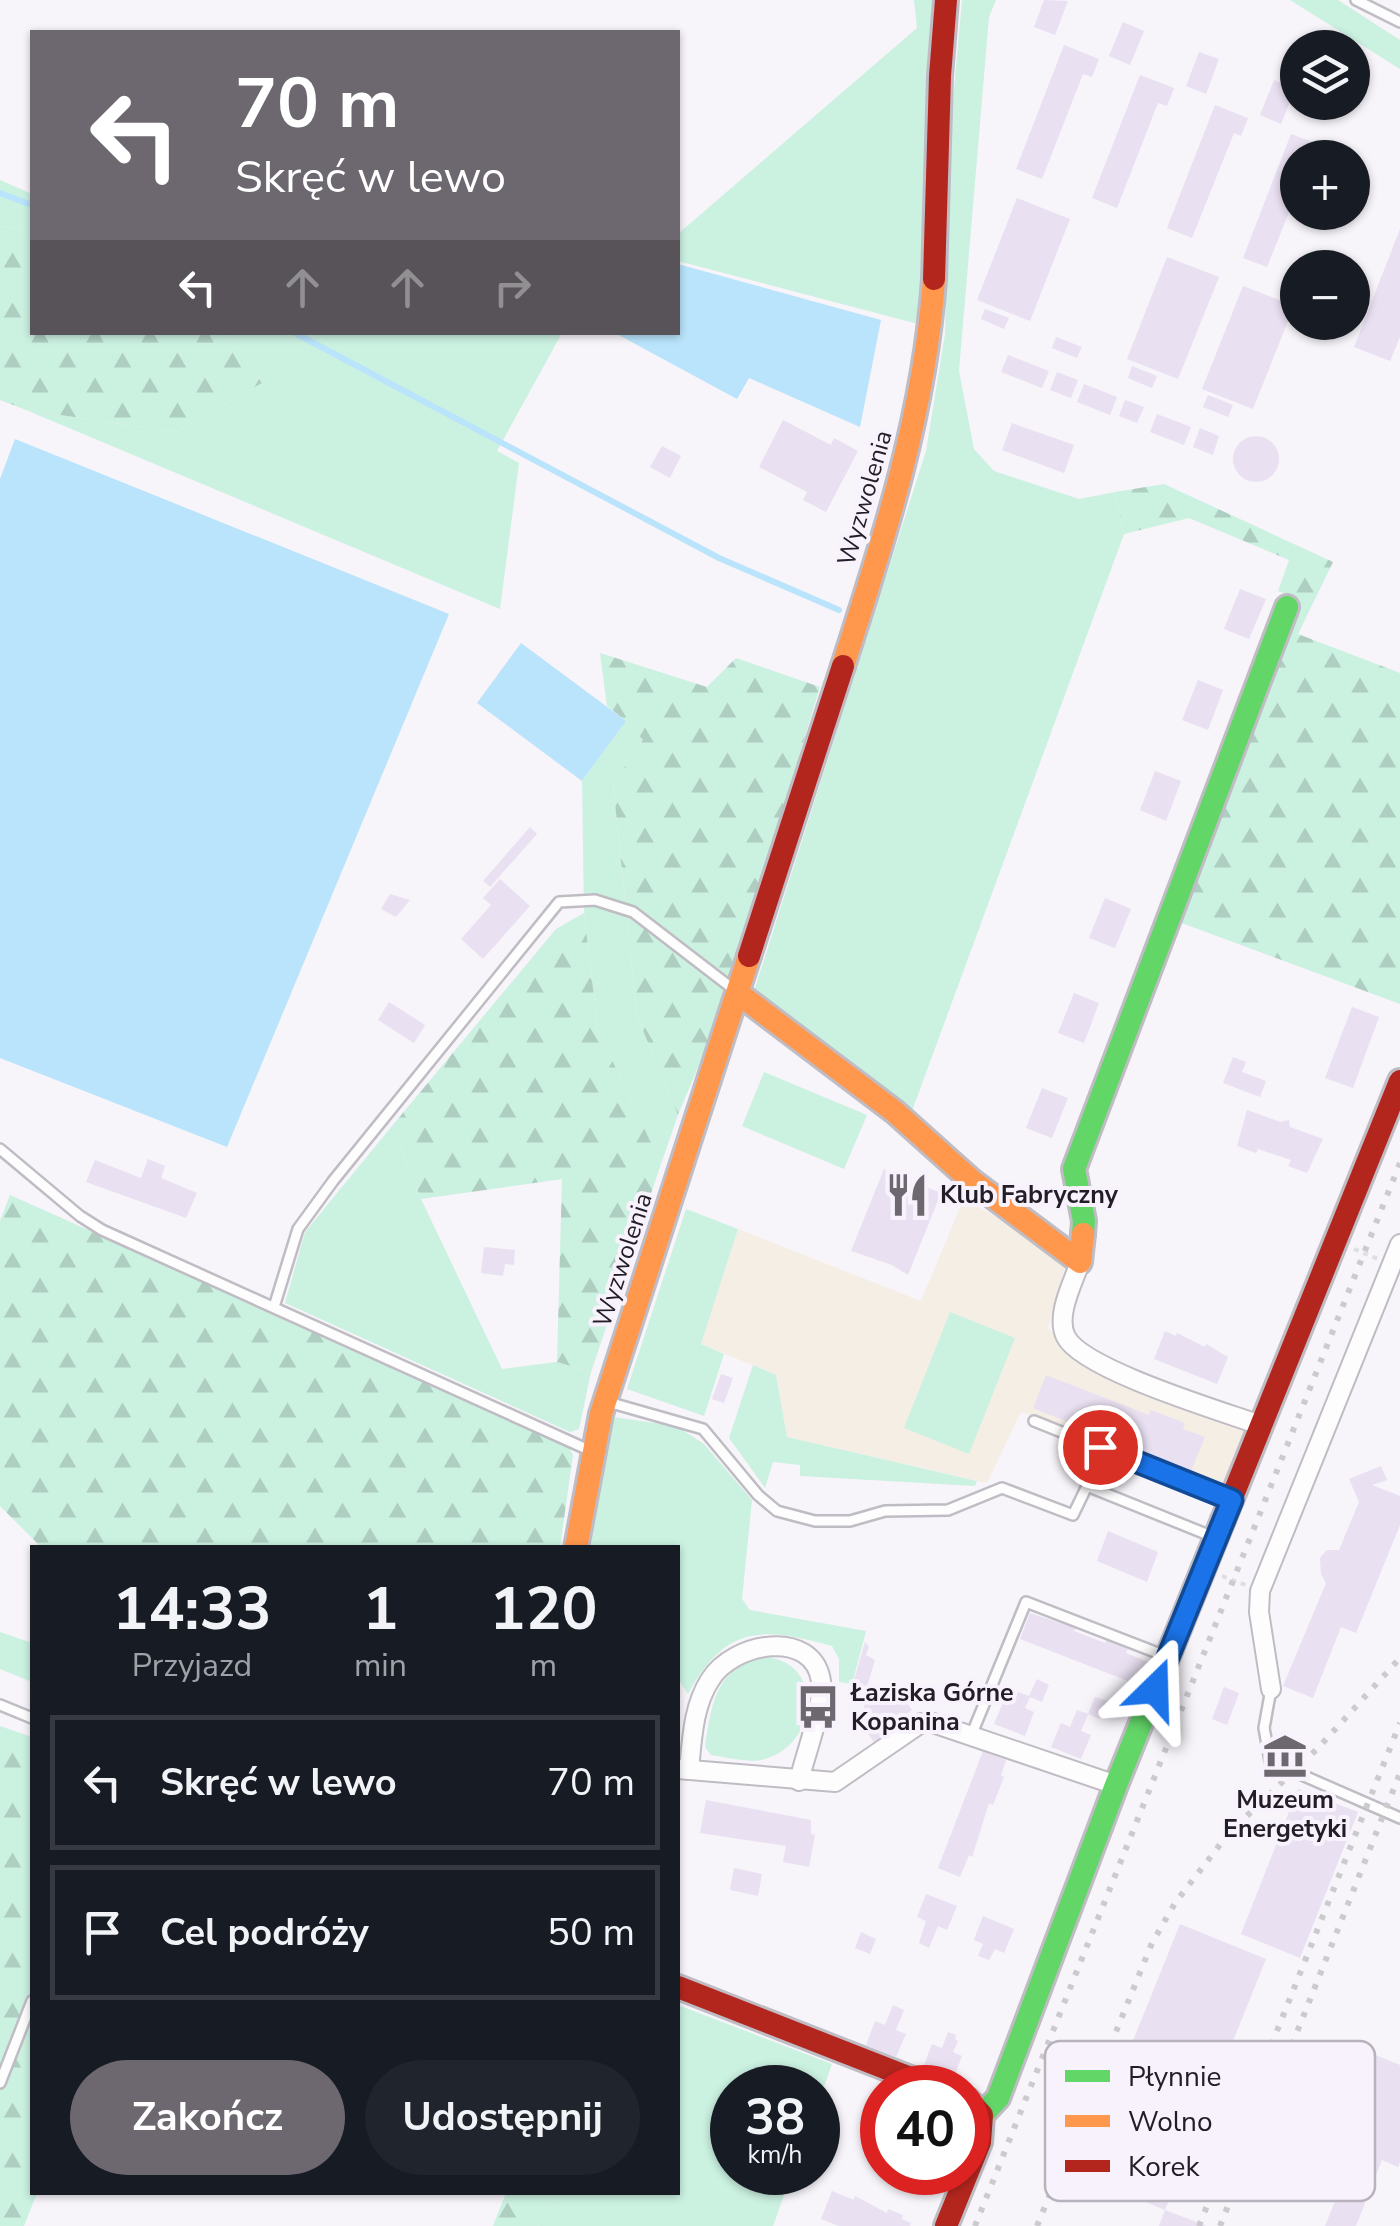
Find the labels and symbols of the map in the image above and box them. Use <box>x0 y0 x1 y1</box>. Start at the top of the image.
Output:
street label: Wyzwolenia <box>829 426 901 570</box>
restaurant icon: Klub Fabryczny <box>883 1171 931 1219</box>
place label: Klub Fabryczny <box>940 1178 1119 1212</box>
street label: Wyzwolenia <box>585 1188 661 1332</box>
pin <box>1058 1405 1143 1490</box>
position arrow <box>1103 1637 1207 1741</box>
place label: Łaziska Górne Kopanina <box>850 1676 1014 1739</box>
bus stop icon: Łaziska Górne Kopanina <box>794 1683 842 1731</box>
museum icon: Muzeum Energetyki <box>1261 1732 1309 1780</box>
place label: Muzeum Energetyki <box>1223 1783 1347 1846</box>
legend <box>1045 2041 1375 2201</box>
text: Płynnie <box>1128 2058 1221 2096</box>
speed limit sign: 40 <box>860 2065 990 2195</box>
text: Wolno <box>1128 2103 1213 2141</box>
text: Korek <box>1128 2148 1200 2186</box>

